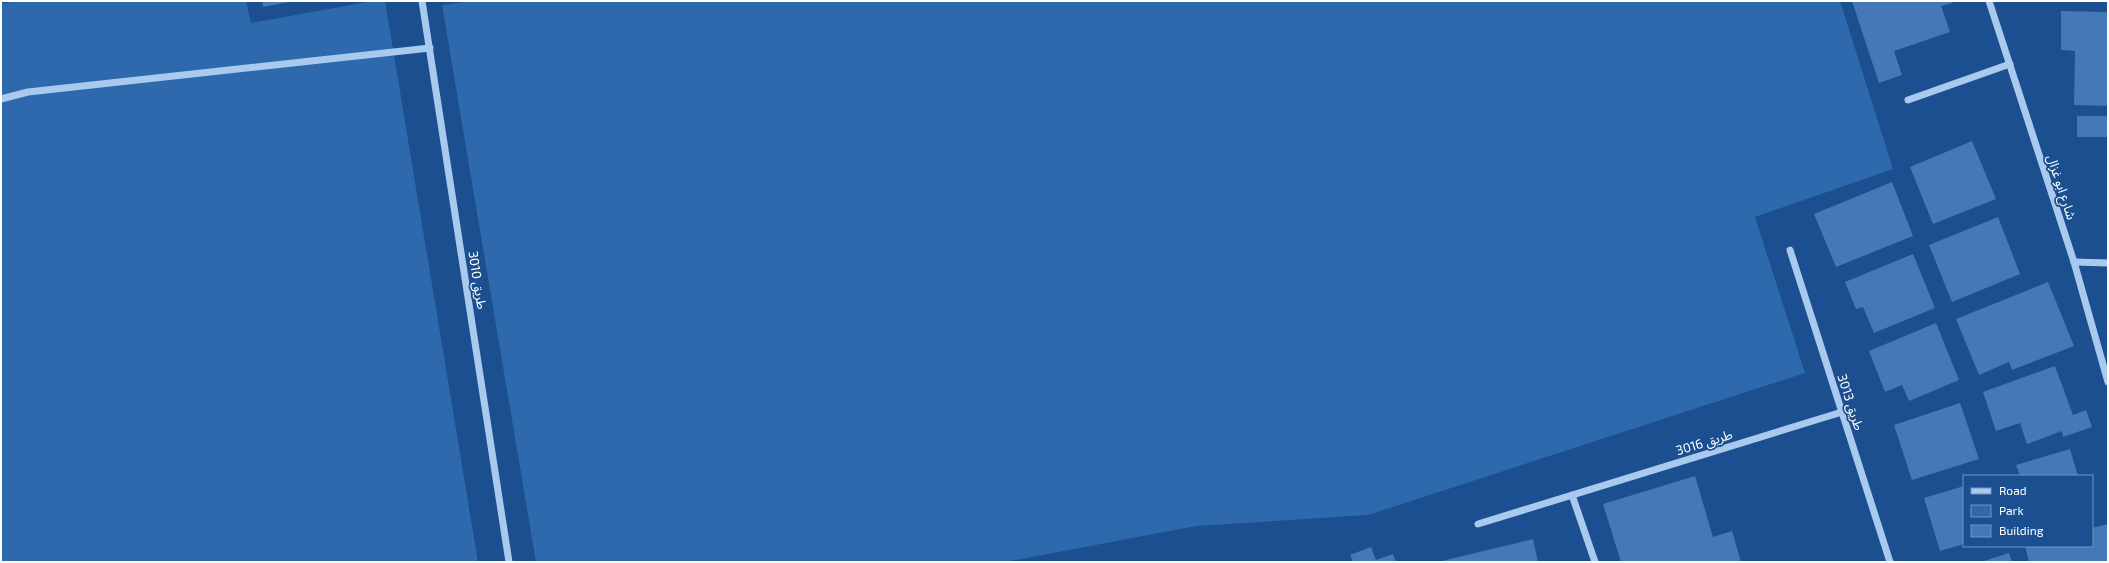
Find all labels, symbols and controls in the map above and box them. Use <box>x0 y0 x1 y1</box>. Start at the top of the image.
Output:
street label: شارع ابو غزال <box>2041 152 2080 222</box>
street label: طريق 3010 <box>464 250 491 311</box>
street label: طريق 3013 <box>1833 372 1868 433</box>
street label: طريق 3016 <box>1674 426 1735 459</box>
legend <box>1963 475 2093 547</box>
text: Road <box>1999 483 2027 497</box>
text: Park <box>1999 503 2024 517</box>
text: Building <box>1999 523 2044 537</box>

